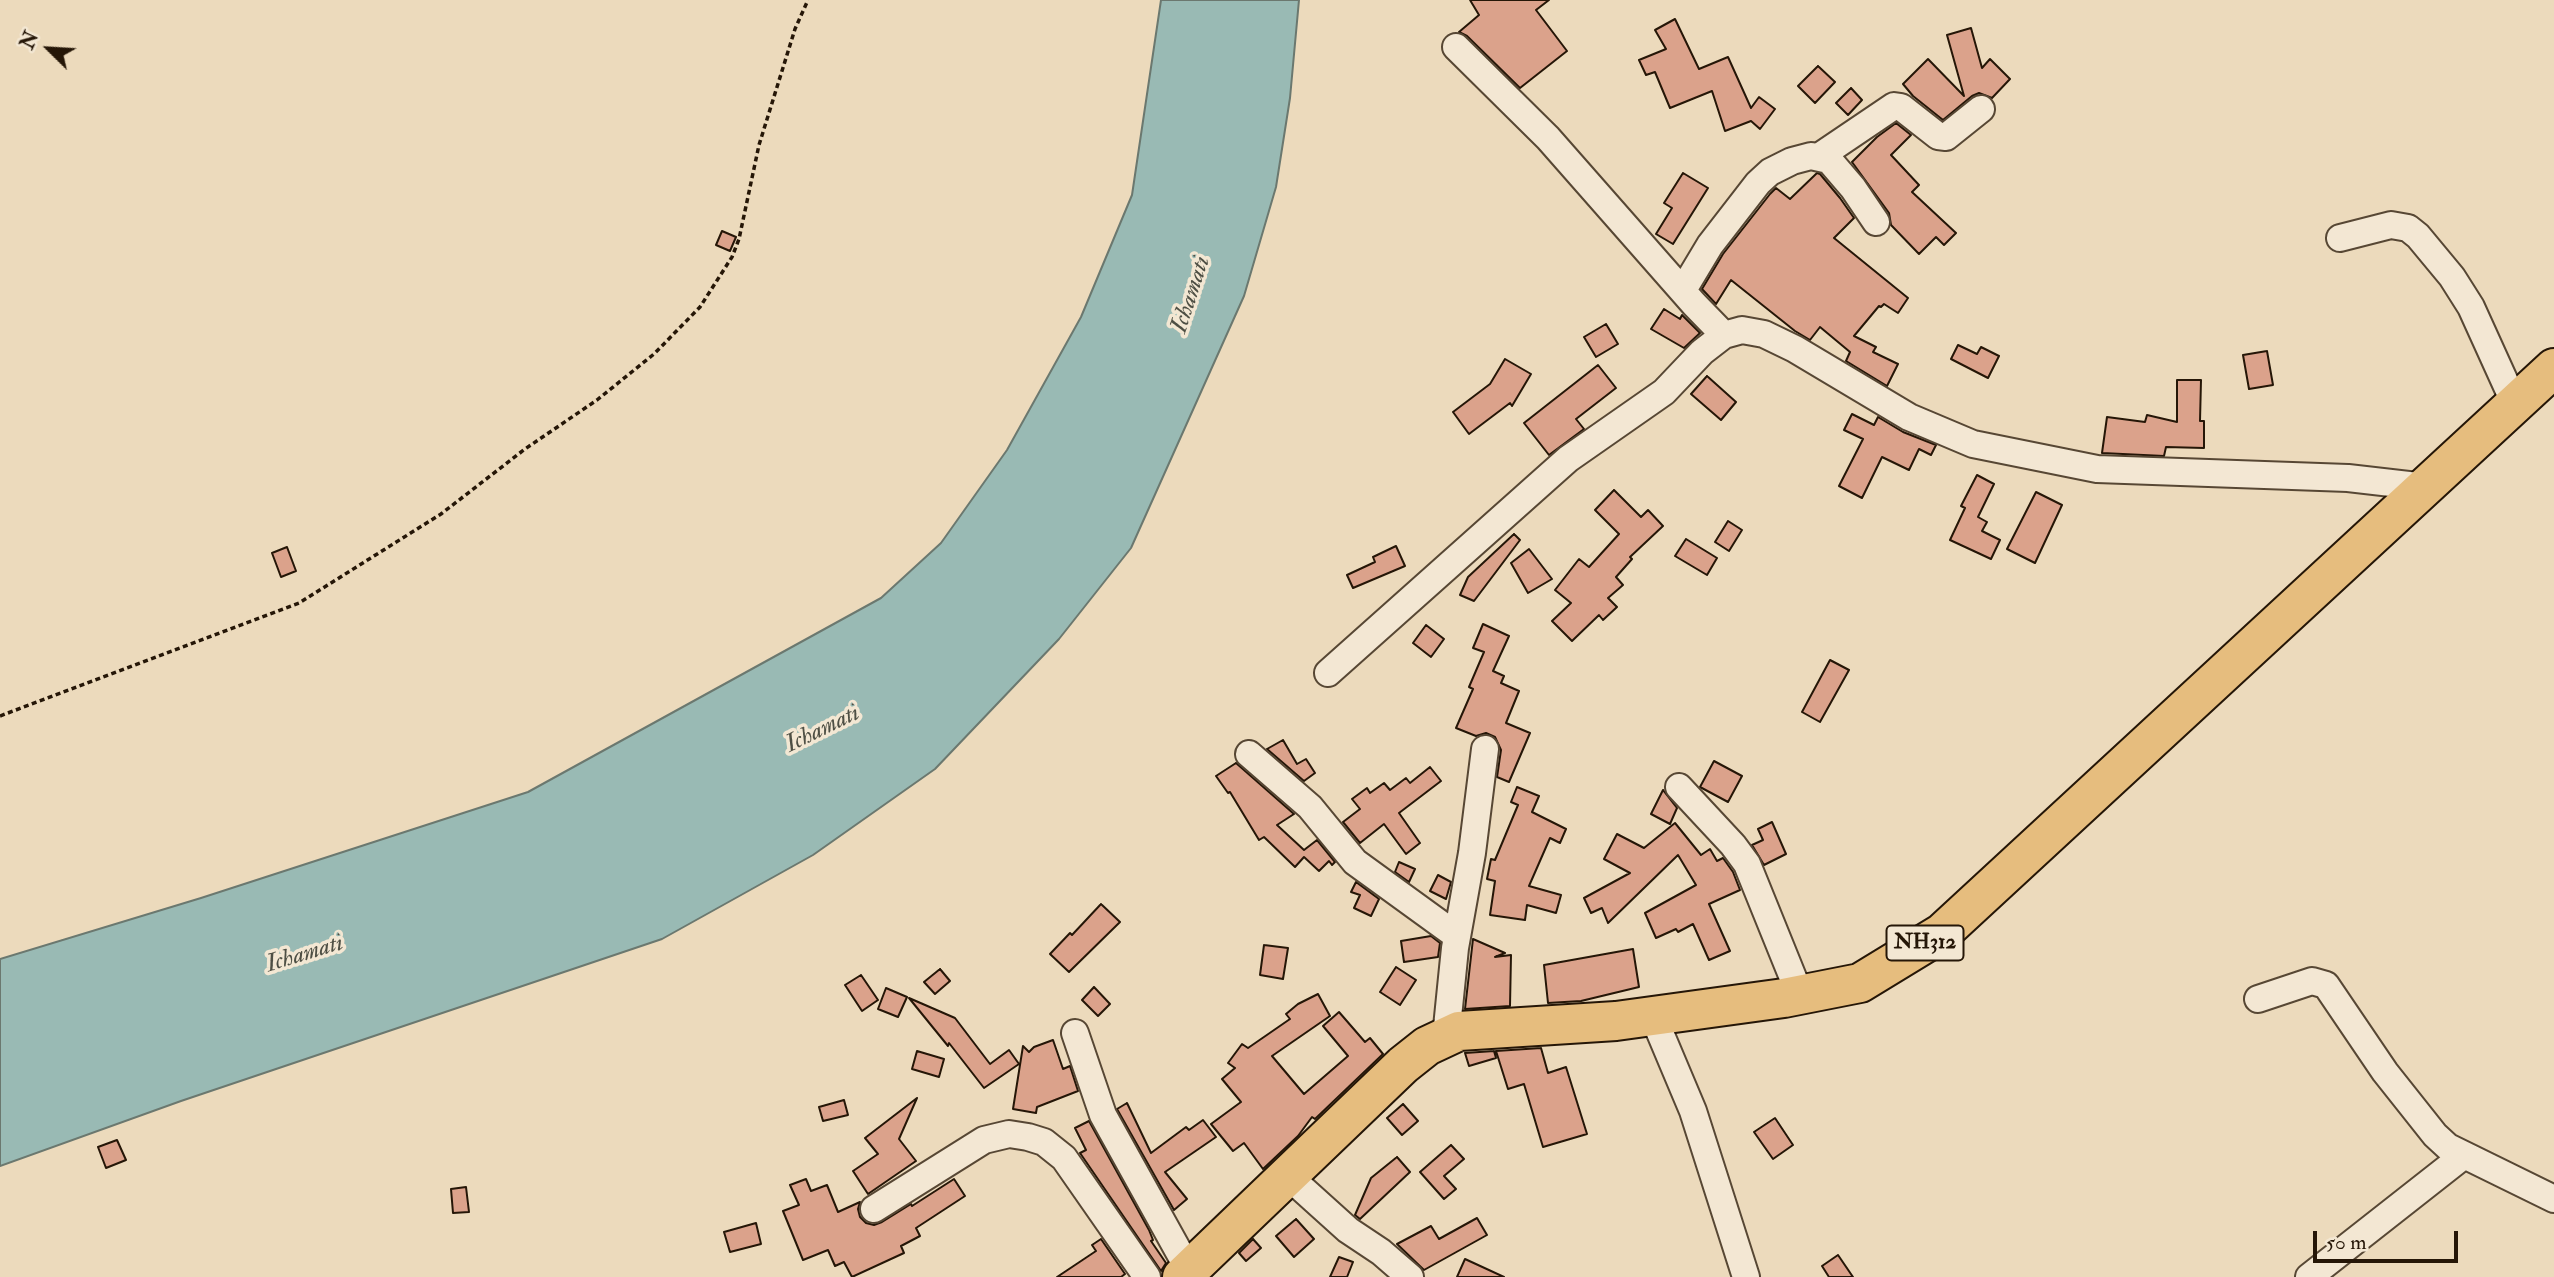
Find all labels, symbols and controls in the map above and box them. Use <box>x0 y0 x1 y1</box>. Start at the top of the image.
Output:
north arrow <box>14 14 84 84</box>
text: N <box>15 28 44 53</box>
water label: Ichamati <box>1166 253 1218 337</box>
water label: Ichamati <box>781 700 865 760</box>
road number: NH312 <box>1886 926 1964 960</box>
water label: Ichamati <box>263 930 347 980</box>
scale bar <box>2316 1218 2461 1262</box>
text: 50 m <box>2326 1229 2367 1256</box>

